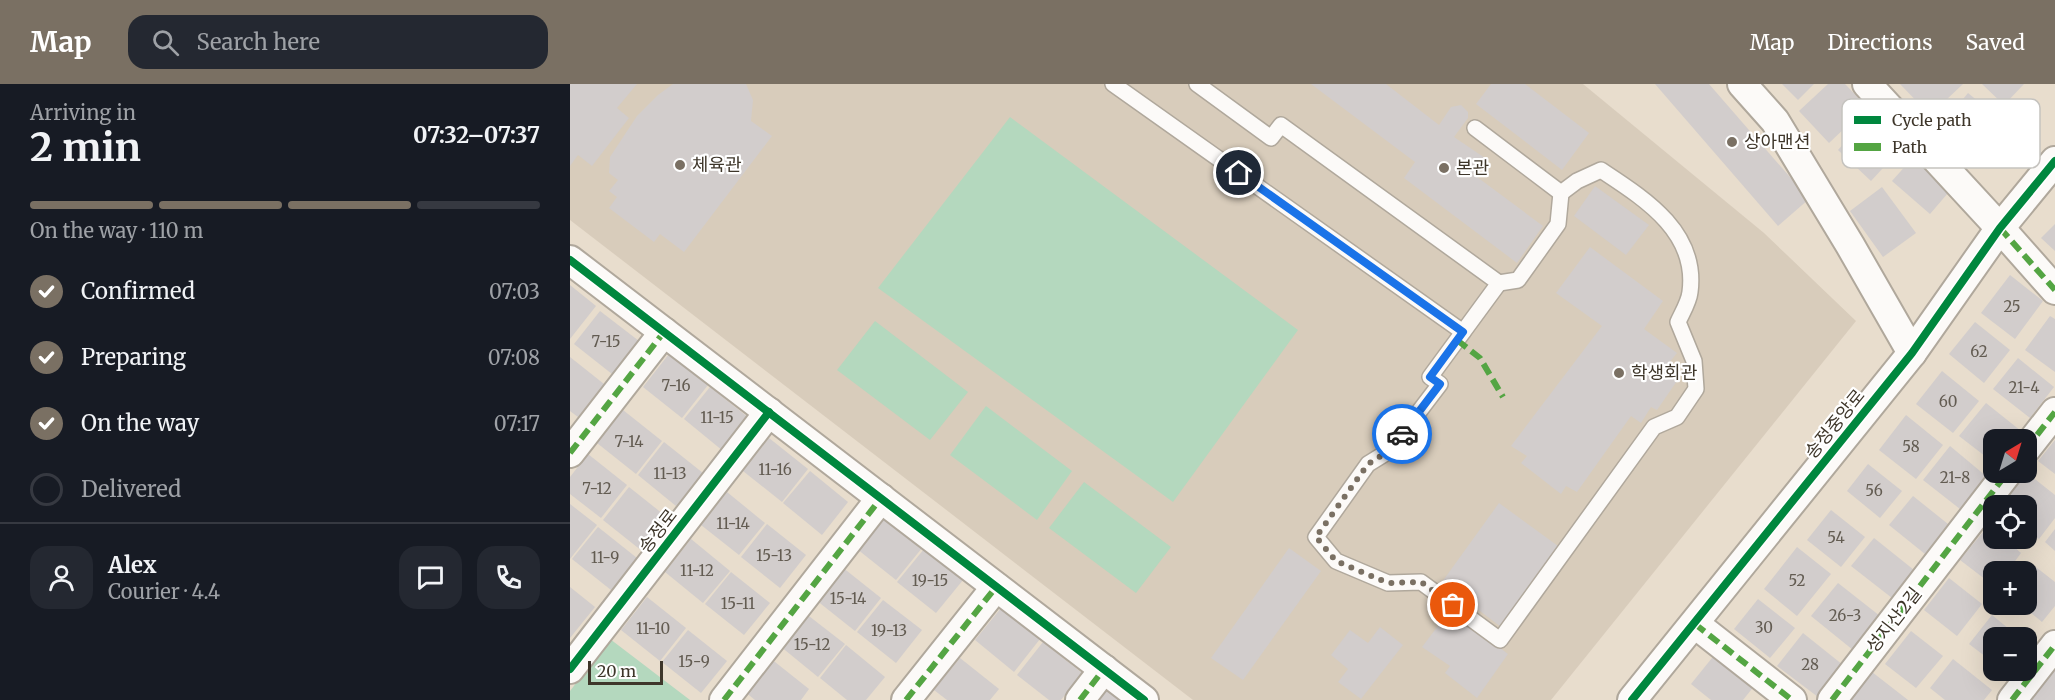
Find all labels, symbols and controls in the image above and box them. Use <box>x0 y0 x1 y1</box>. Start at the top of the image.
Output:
search box <box>128 15 548 69</box>
text: Map <box>30 24 92 60</box>
icon: search <box>149 26 182 59</box>
text: Search here <box>197 28 320 56</box>
text: Map <box>1750 29 1794 56</box>
text: Directions <box>1827 29 1932 56</box>
text: Saved <box>1965 29 2025 56</box>
legend <box>1842 99 2040 168</box>
text: Arriving in <box>30 100 136 125</box>
text: Cycle path <box>1892 110 1972 130</box>
text: 07:32–07:37 <box>413 121 540 149</box>
text: 2 min <box>30 123 141 172</box>
place label: 상아맨션 <box>1744 130 1810 153</box>
marker: 상아맨션 <box>1725 135 1739 149</box>
text: Path <box>1892 137 1928 157</box>
pin <box>1213 147 1264 198</box>
place label: 체육관 <box>692 153 742 176</box>
icon: home <box>1222 156 1255 189</box>
place label: 본관 <box>1456 156 1490 179</box>
marker: 체육관 <box>673 158 687 172</box>
marker: 본관 <box>1437 161 1451 175</box>
text: On the way · 110 m <box>30 218 203 243</box>
icon: check <box>30 275 63 308</box>
text: Confirmed <box>81 277 195 305</box>
text: 07:03 <box>489 279 540 304</box>
house number: 25 <box>2003 297 2021 316</box>
house number: 7-15 <box>592 332 620 351</box>
icon: check <box>30 341 63 374</box>
house number: 62 <box>1970 342 1988 361</box>
text: Preparing <box>81 343 186 371</box>
text: 07:08 <box>488 345 540 370</box>
place label: 학생회관 <box>1631 361 1698 384</box>
marker: 학생회관 <box>1612 366 1626 380</box>
house number: 7-16 <box>661 376 691 395</box>
house number: 21-4 <box>2009 378 2039 397</box>
street label: 송정중앙로 <box>1800 384 1870 463</box>
house number: 60 <box>1939 392 1957 411</box>
courier <box>1372 404 1432 464</box>
icon: check <box>30 407 63 440</box>
house number: 11-15 <box>700 408 734 427</box>
text: On the way <box>81 409 199 437</box>
text: 07:17 <box>494 411 540 436</box>
icon: car <box>1386 418 1419 451</box>
north arrow <box>1983 429 2037 483</box>
map controls <box>1983 429 2037 681</box>
house number: 7-14 <box>614 432 644 451</box>
house number: 58 <box>1902 437 1920 456</box>
house number: 11-16 <box>758 460 792 479</box>
house number: 11-13 <box>653 464 687 483</box>
house number: 21-8 <box>1940 468 1970 487</box>
text: Delivered <box>81 475 181 503</box>
house number: 7-12 <box>582 479 612 498</box>
house number: 56 <box>1865 481 1883 500</box>
button: locate <box>1983 495 2037 549</box>
street label: 송정로 <box>633 504 682 557</box>
house number: 11-14 <box>716 514 750 533</box>
house number: 54 <box>1827 528 1845 547</box>
button: person <box>30 546 93 609</box>
button: chat <box>399 546 462 609</box>
button: phone <box>477 546 540 609</box>
house number: 15-13 <box>756 546 792 565</box>
house number: 11-9 <box>591 548 619 567</box>
text: Alex <box>108 551 157 579</box>
house number: 11-12 <box>680 561 714 580</box>
button: + <box>1983 561 2037 615</box>
house number: 19-15 <box>912 571 948 590</box>
house number: 52 <box>1788 571 1806 590</box>
text: Courier · 4.4 <box>108 579 220 604</box>
pin <box>1427 579 1478 630</box>
street label: 성지산2길 <box>1861 582 1926 657</box>
icon: bag <box>1436 588 1469 621</box>
house number: 15-14 <box>830 589 866 608</box>
house number: 15-11 <box>721 594 755 613</box>
house number: 26-3 <box>1829 606 1861 625</box>
house number: 30 <box>1755 618 1773 637</box>
house number: 11-10 <box>636 619 670 638</box>
house number: 19-13 <box>871 621 907 640</box>
button: − <box>1983 627 2037 681</box>
house number: 15-12 <box>794 635 830 654</box>
house number: 15-9 <box>678 652 710 671</box>
house number: 28 <box>1801 655 1819 674</box>
scale bar <box>588 658 663 686</box>
text: 20 m <box>597 661 636 681</box>

